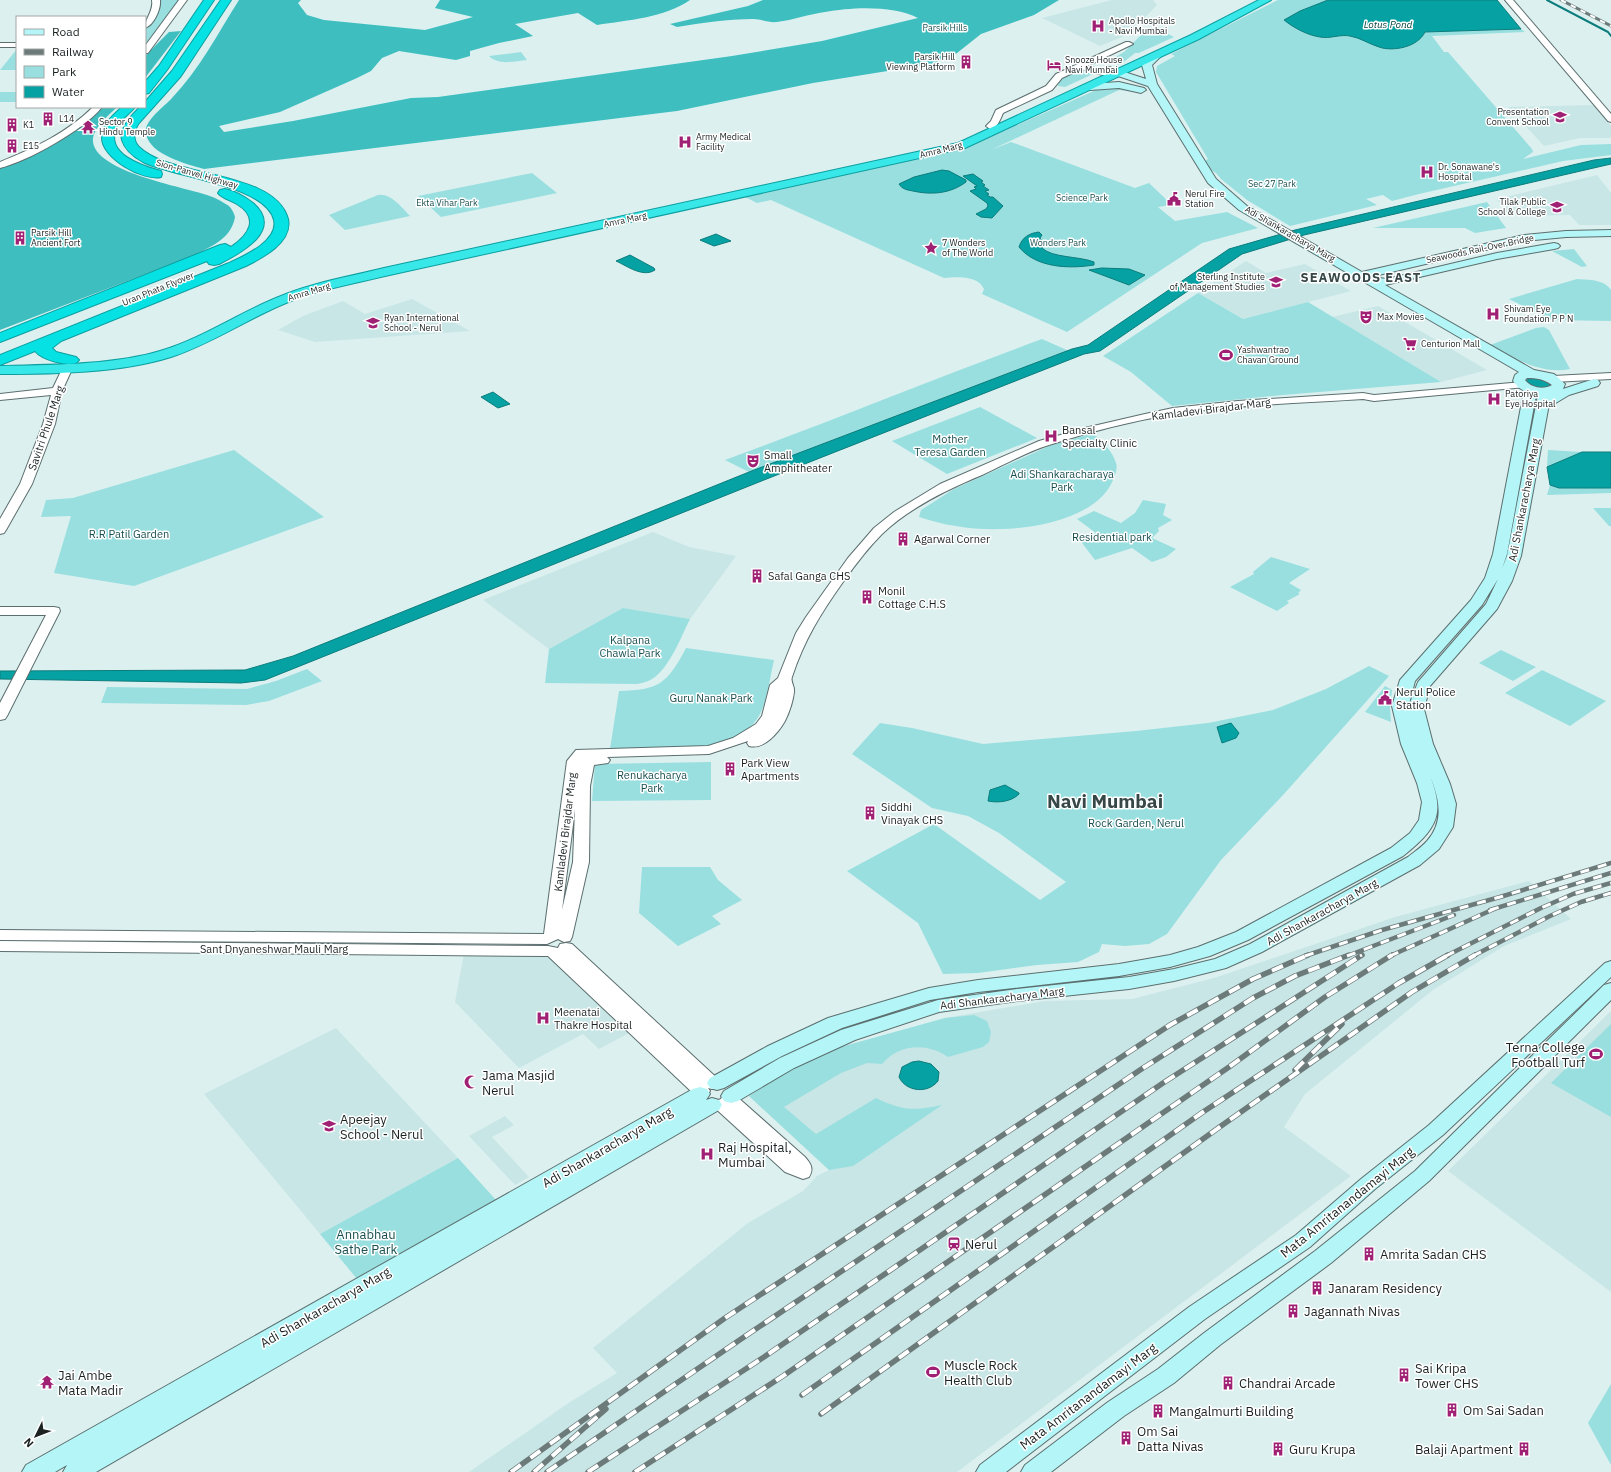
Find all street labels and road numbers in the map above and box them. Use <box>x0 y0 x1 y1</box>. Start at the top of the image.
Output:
street label: Amra Marg <box>918 139 964 160</box>
street label: Sion-Panvel Highway <box>155 157 240 191</box>
street label: Adi Shankaracharya Marg <box>1243 203 1338 264</box>
street label: Amra Marg <box>602 210 648 229</box>
street label: Seawoods Rail-Over Bridge <box>1425 232 1535 265</box>
street label: Uran Phata Flyover <box>120 269 196 308</box>
street label: Amra Marg <box>286 280 332 303</box>
street label: Savitri Phule Marg <box>25 384 67 472</box>
street label: Kamladevi Birajdar Marg <box>1151 395 1272 423</box>
street label: Adi Shankaracharya Marg <box>1505 437 1543 563</box>
street label: Kamladevi Birajdar Marg <box>551 771 579 892</box>
street label: Adi Shankaracharya Marg <box>1264 875 1380 948</box>
street label: Sant Dnyaneshwar Mauli Marg <box>200 942 348 956</box>
street label: Adi Shankaracharya Marg <box>939 983 1065 1013</box>
street label: Adi Shankaracharya Marg <box>539 1103 676 1192</box>
street label: Mata Amritanandamayi Marg <box>1277 1143 1418 1262</box>
street label: Adi Shankaracharya Marg <box>257 1263 394 1352</box>
street label: Mata Amritanandamayi Marg <box>1016 1339 1160 1454</box>

